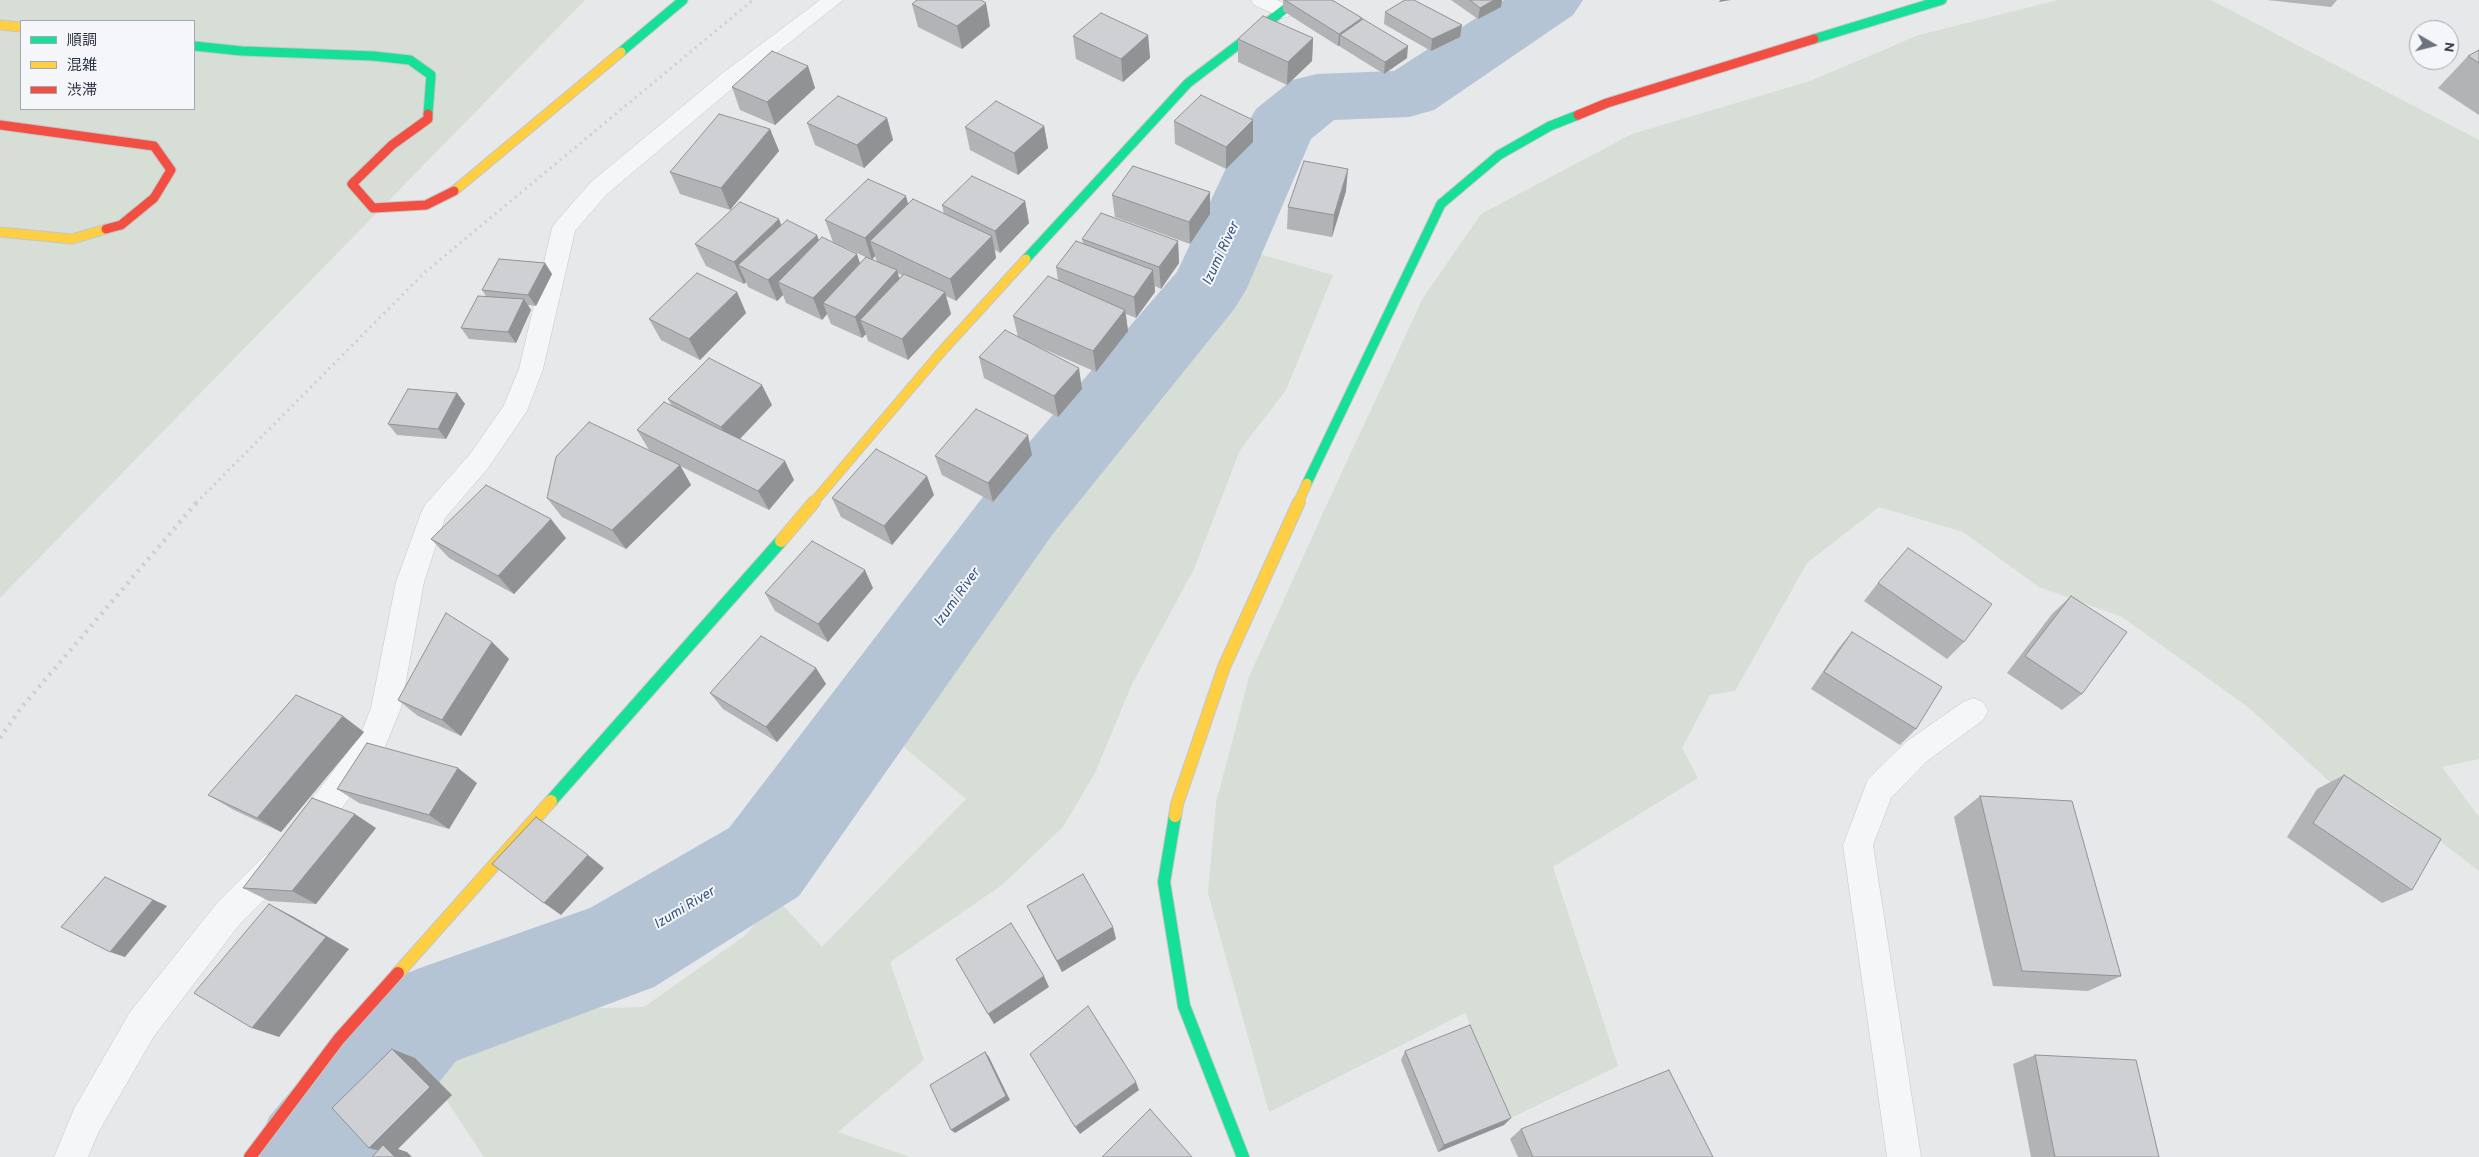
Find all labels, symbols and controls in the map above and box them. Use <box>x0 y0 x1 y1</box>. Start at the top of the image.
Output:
legend <box>20 20 195 110</box>
north arrow <box>2409 20 2459 70</box>
text: 順調 <box>67 32 97 51</box>
text: N <box>2439 41 2457 53</box>
text: 混雑 <box>67 57 97 76</box>
text: 渋滞 <box>67 82 97 101</box>
water label: Izumi River <box>1200 220 1244 288</box>
water label: Izumi River <box>931 566 985 630</box>
water label: Izumi River <box>651 884 719 934</box>

